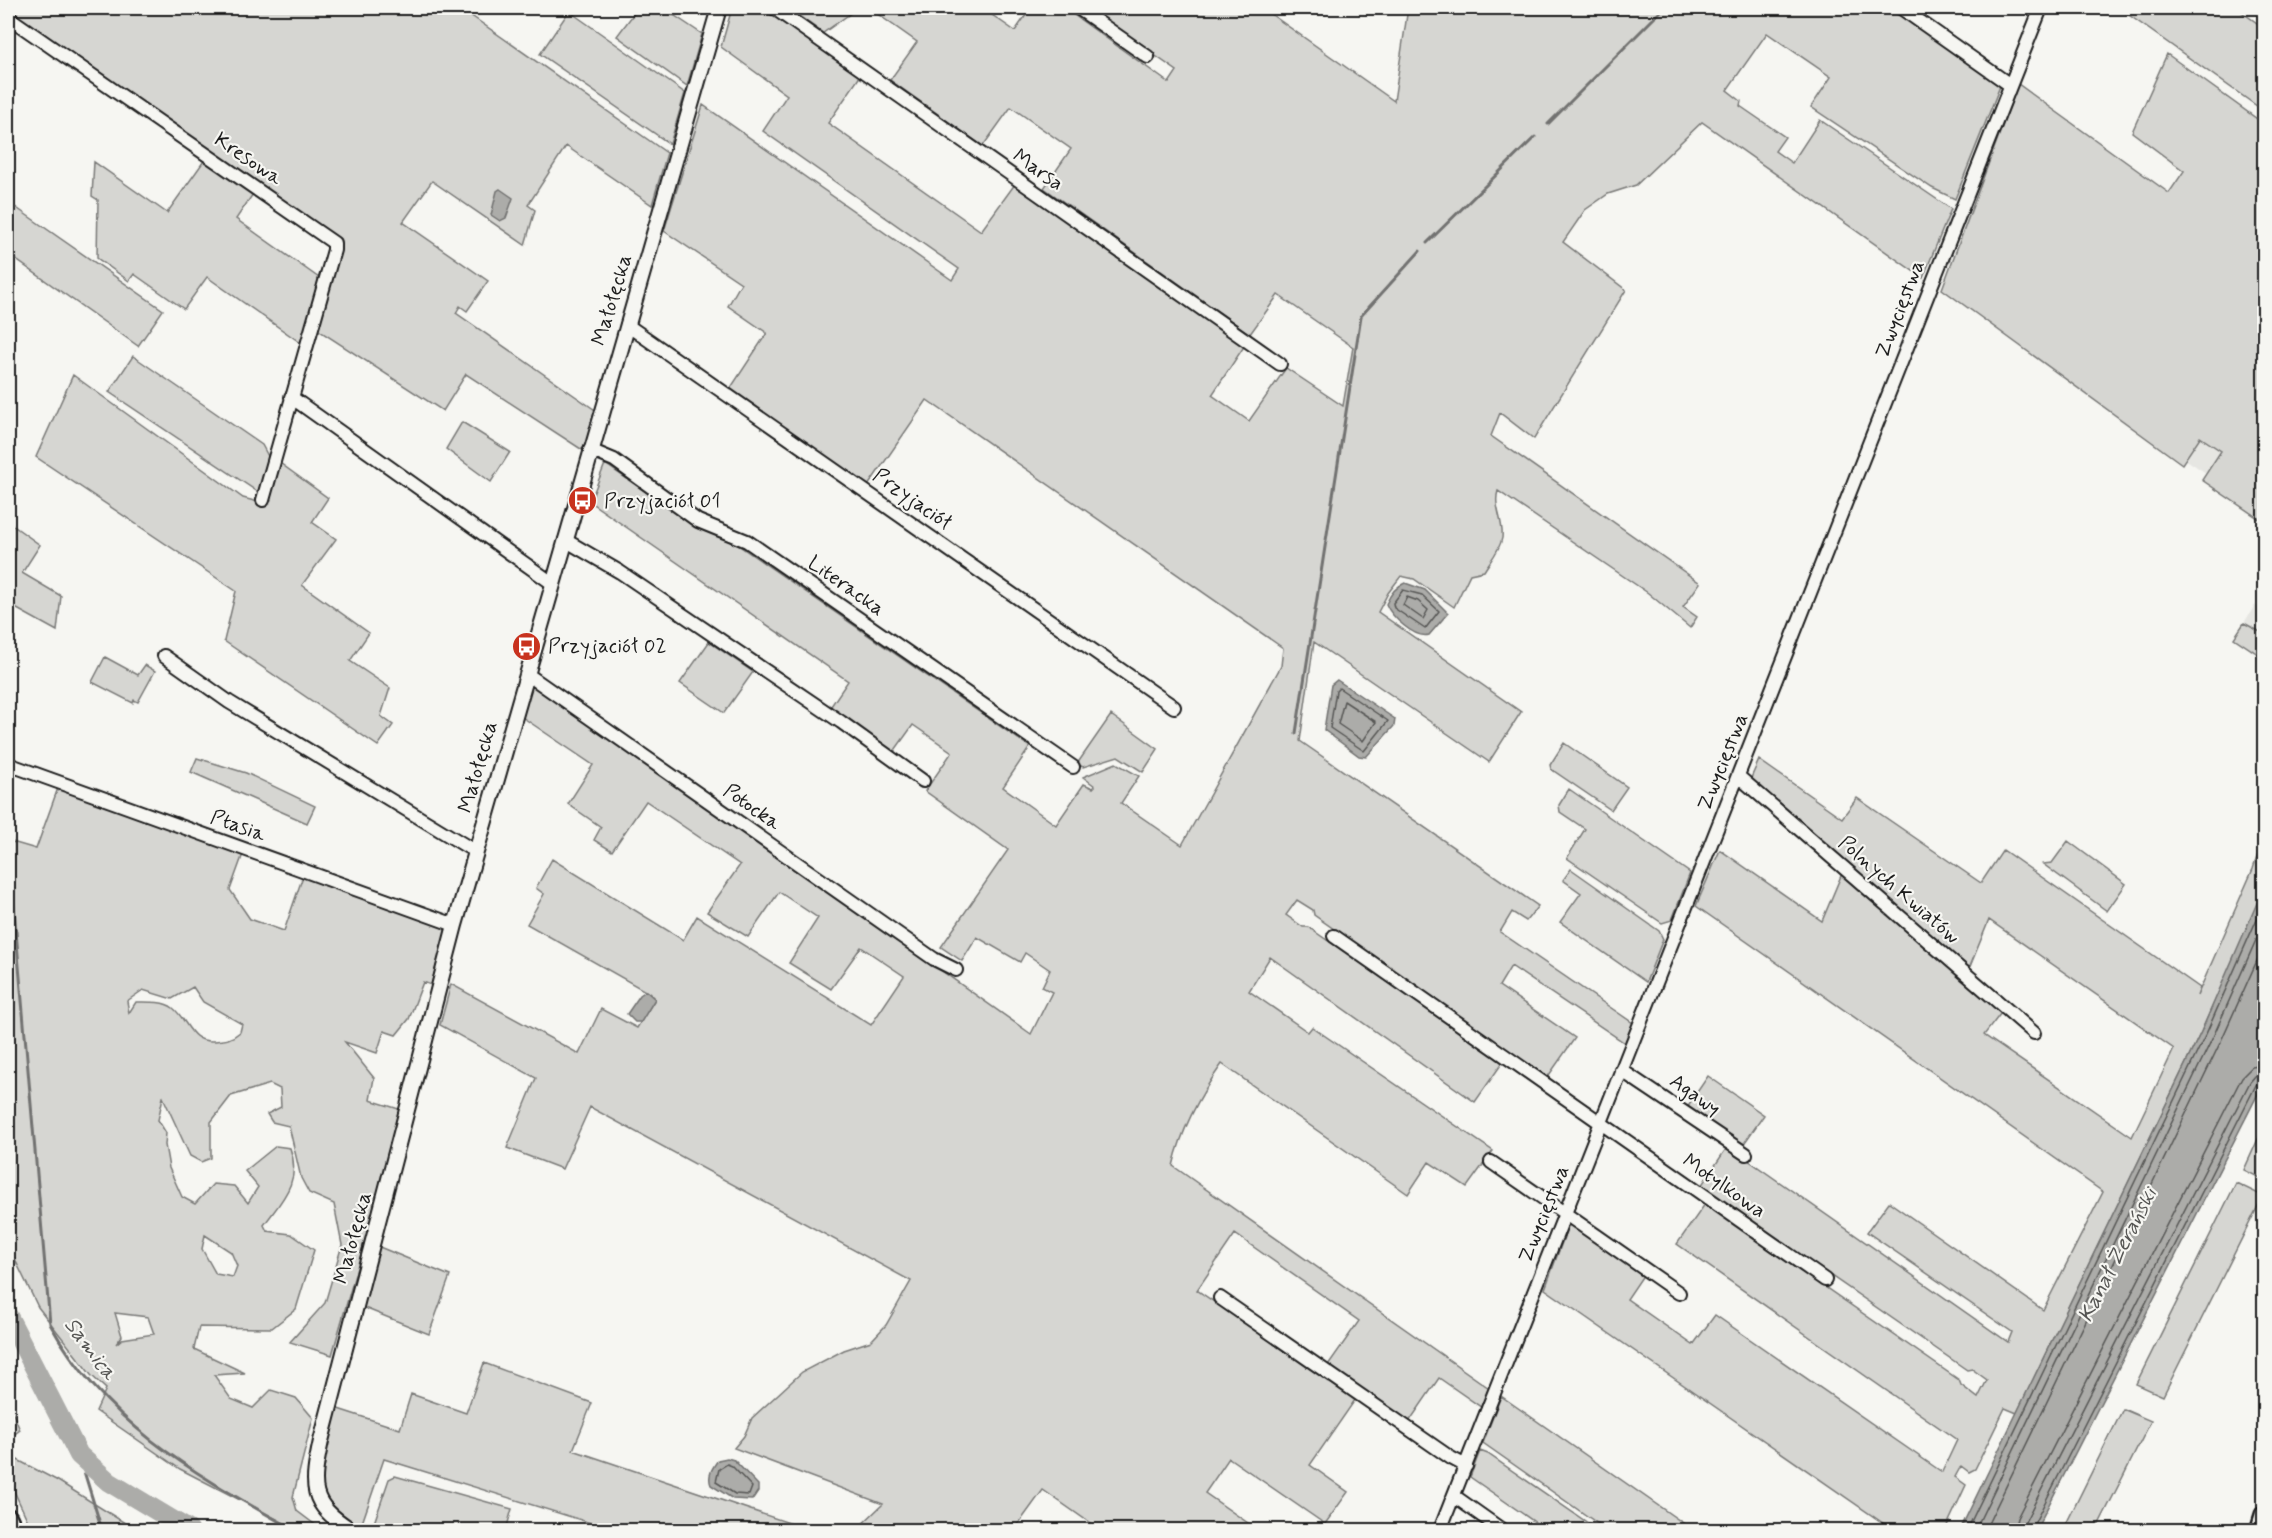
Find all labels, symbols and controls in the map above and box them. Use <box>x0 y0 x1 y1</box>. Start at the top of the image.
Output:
street label: Kresowa <box>208 126 288 192</box>
street label: Marsa <box>1007 142 1069 198</box>
street label: Małołęcka <box>585 251 639 349</box>
street label: Zwycięstwa <box>1868 256 1932 362</box>
street label: Przyjaciół <box>867 462 958 537</box>
bus stop icon: Przyjaciół 01 <box>567 485 599 517</box>
place label: Przyjaciół 01 <box>604 487 721 515</box>
street label: Literacka <box>802 549 890 623</box>
bus stop icon: Przyjaciół 02 <box>511 630 543 662</box>
place label: Przyjaciół 02 <box>548 632 667 660</box>
street label: Zwycięstwa <box>1691 709 1755 815</box>
street label: Małołęcka <box>452 718 504 816</box>
street label: Potocka <box>718 777 787 837</box>
street label: Ptasia <box>207 803 270 849</box>
street label: Polnych Kwiatów <box>1832 829 1966 951</box>
street label: Agawy <box>1664 1067 1726 1123</box>
street label: Motylkowa <box>1677 1147 1771 1225</box>
street label: Zwycięstwa <box>1512 1161 1576 1267</box>
water label: Kanał Żerański <box>2072 1181 2165 1327</box>
street label: Małołęcka <box>327 1189 379 1287</box>
water label: Samica <box>57 1312 123 1387</box>

